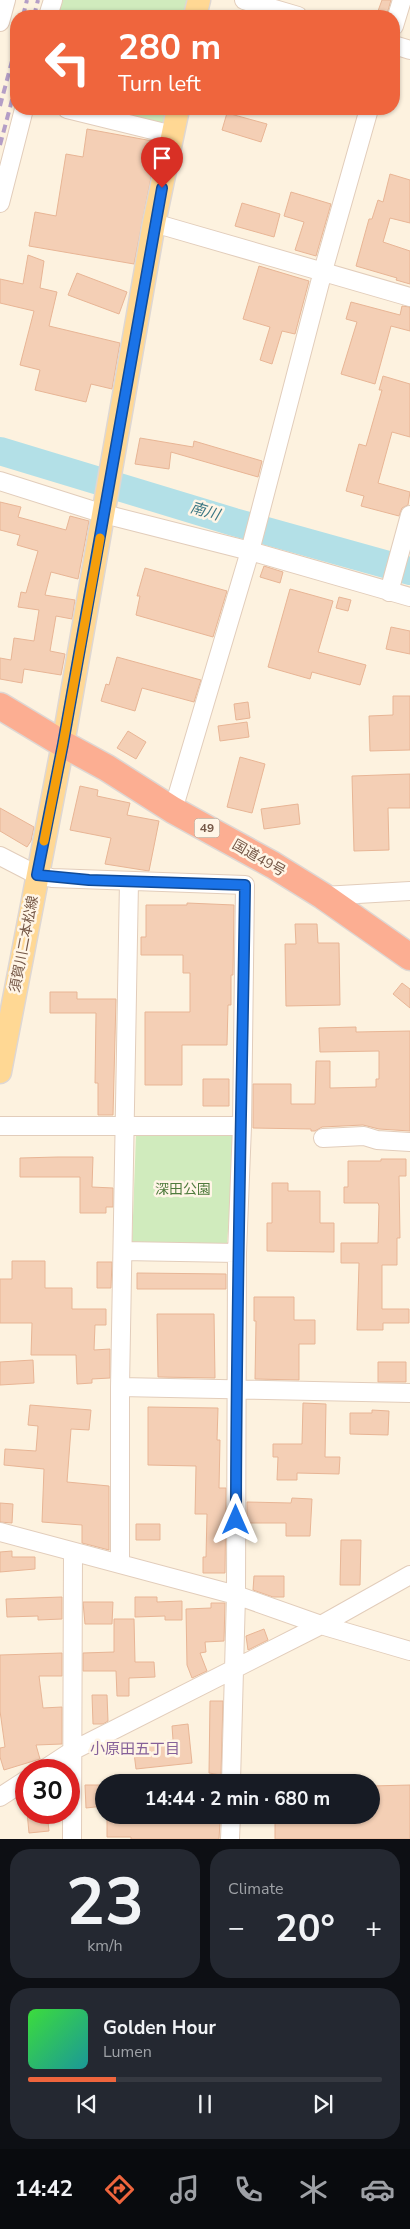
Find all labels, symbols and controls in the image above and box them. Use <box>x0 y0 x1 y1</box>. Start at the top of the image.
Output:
text: 280 m <box>118 24 221 71</box>
icon: left <box>35 30 100 95</box>
text: Turn left <box>118 69 201 99</box>
pin <box>141 137 183 188</box>
icon: arrive <box>148 144 176 172</box>
water label: 南川 <box>188 497 224 525</box>
road number: 49 <box>194 818 220 838</box>
street label: 国道49号 <box>229 835 289 881</box>
street label: 須賀川二本松線 <box>5 894 43 994</box>
park label: 深田公園 <box>155 1180 211 1199</box>
position arrow <box>209 1493 261 1545</box>
district label: 小原田五丁目 <box>90 1739 180 1759</box>
speed limit sign: 30 <box>15 1759 80 1824</box>
text: 14:44 · 2 min · 680 m <box>145 1786 330 1812</box>
text: 23 <box>66 1858 144 1947</box>
text: Climate <box>228 1878 283 1900</box>
text: 20° <box>275 1903 335 1954</box>
text: − <box>228 1909 245 1947</box>
text: + <box>365 1909 382 1947</box>
text: km/h <box>87 1935 123 1957</box>
text: Golden Hour <box>103 2015 216 2041</box>
text: Lumen <box>103 2041 152 2063</box>
icon: previous <box>73 2090 101 2118</box>
icon: pause <box>191 2090 219 2118</box>
icon: next <box>309 2090 337 2118</box>
icon: directions <box>102 2172 137 2207</box>
icon: music <box>167 2172 202 2207</box>
icon: phone <box>231 2172 266 2207</box>
icon: climate <box>296 2172 331 2207</box>
icon: car <box>360 2172 395 2207</box>
text: 14:42 <box>15 2174 73 2204</box>

